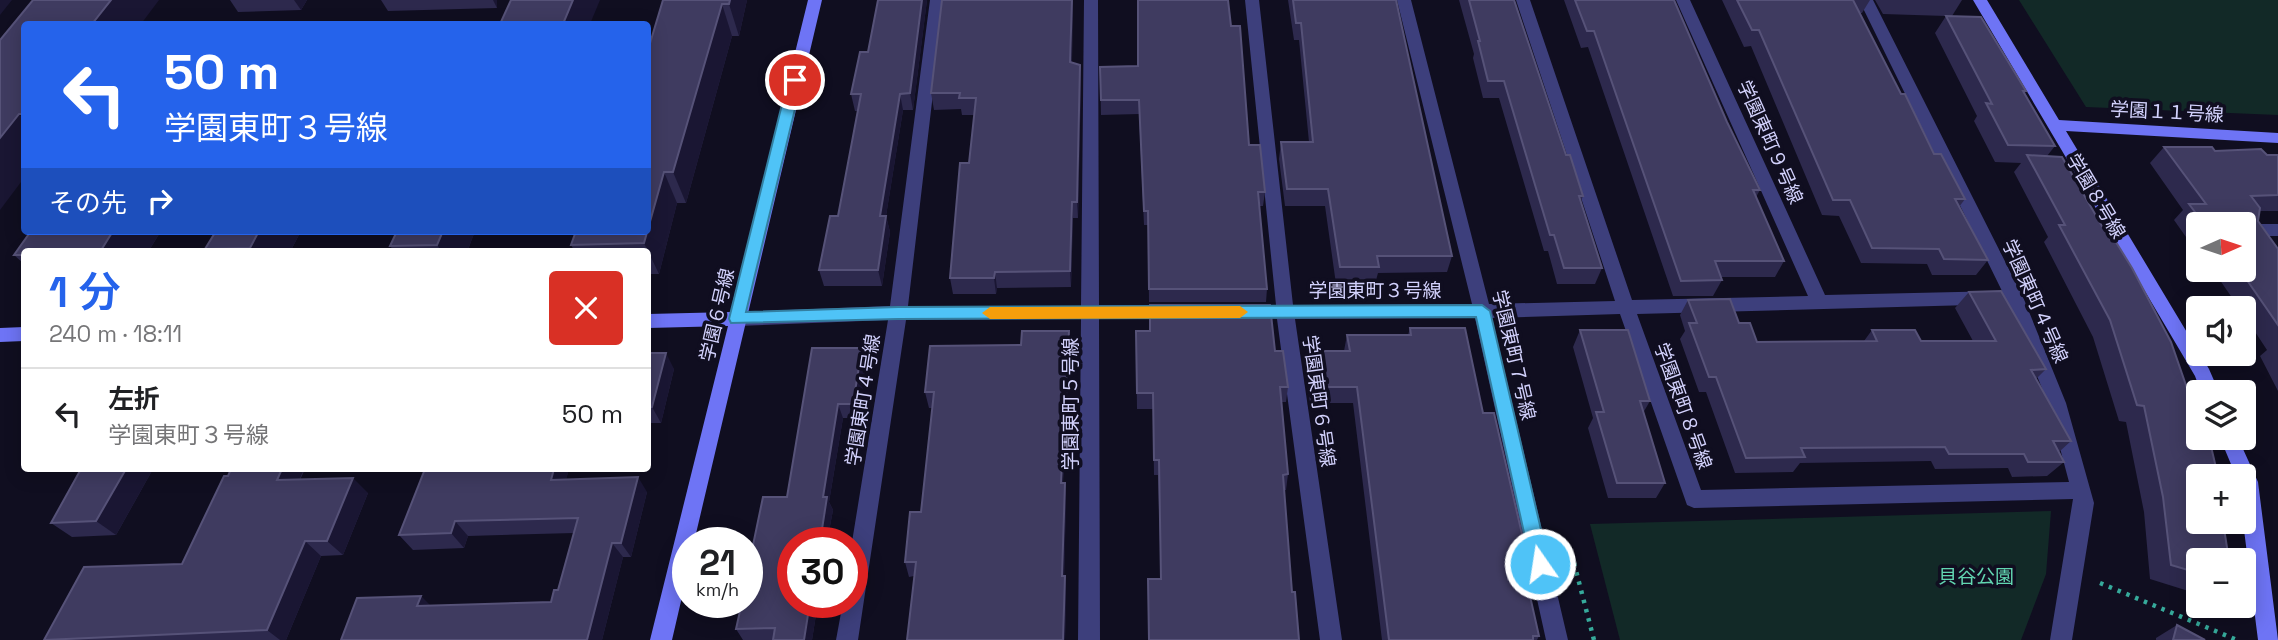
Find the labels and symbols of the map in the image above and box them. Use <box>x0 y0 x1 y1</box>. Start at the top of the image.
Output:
pin <box>765 50 825 110</box>
street label: 学園東町９号線 <box>1732 76 1808 208</box>
street label: 学園１１号線 <box>2109 97 2225 127</box>
street label: 学園８号線 <box>2061 149 2131 243</box>
north arrow <box>2186 212 2256 282</box>
street label: 学園東町４号線 <box>1997 235 2073 367</box>
street label: 学園６号線 <box>694 266 740 364</box>
street label: 学園東町３号線 <box>1308 278 1442 303</box>
street label: 学園東町７号線 <box>1487 287 1541 423</box>
street label: 学園東町４号線 <box>840 332 886 468</box>
street label: 学園東町６号線 <box>1297 333 1341 469</box>
street label: 学園東町５号線 <box>1058 337 1083 471</box>
street label: 学園東町８号線 <box>1649 339 1717 473</box>
speed limit sign: 30 <box>777 527 868 618</box>
position arrow <box>1503 527 1577 601</box>
park label: 貝谷公園 <box>1938 564 2014 589</box>

